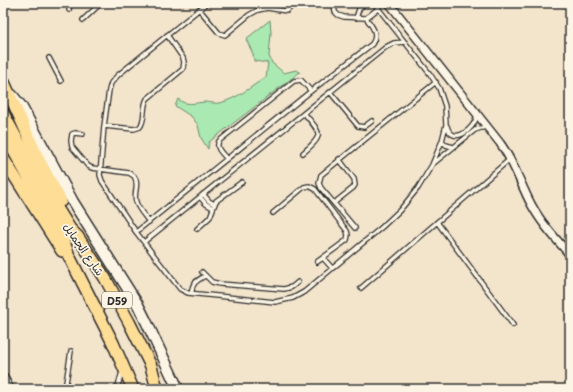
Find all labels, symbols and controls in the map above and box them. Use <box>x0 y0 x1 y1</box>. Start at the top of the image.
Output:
street label: شارع الجمايل <box>59 219 109 280</box>
road number: D59 <box>102 292 132 308</box>

